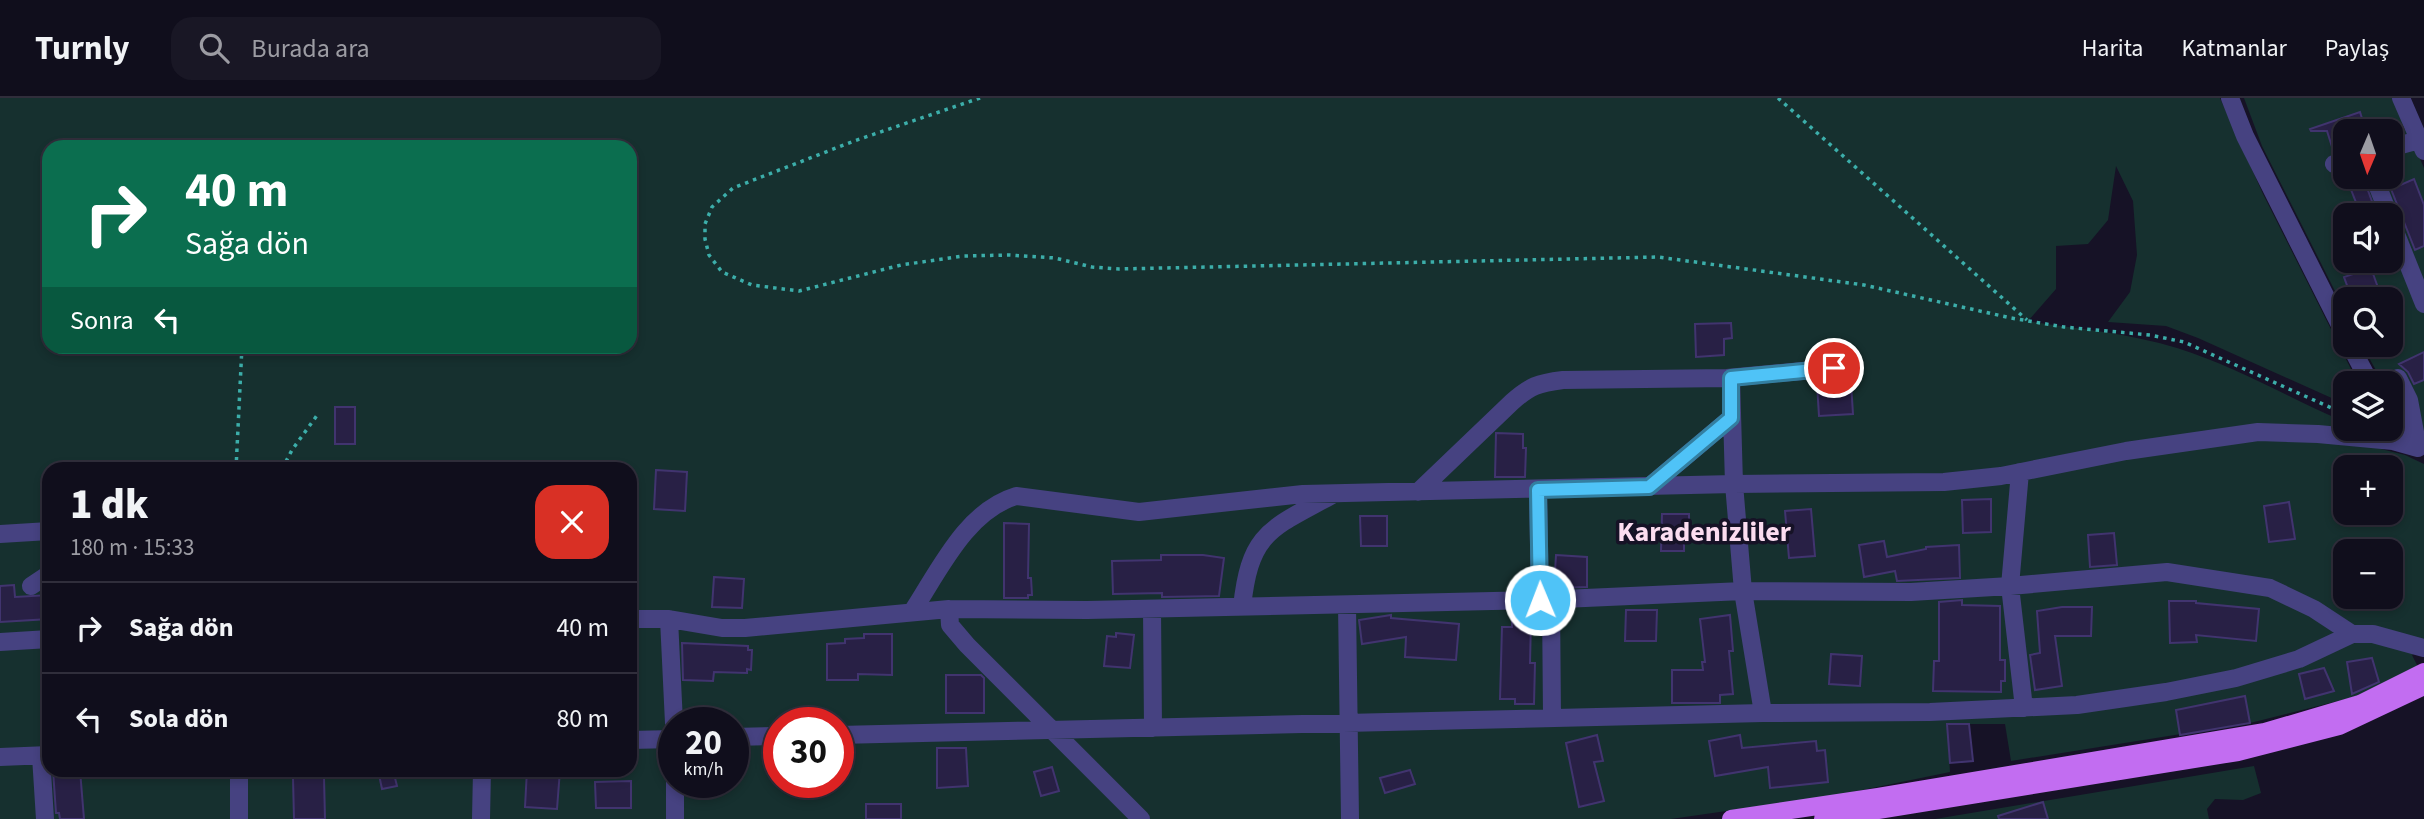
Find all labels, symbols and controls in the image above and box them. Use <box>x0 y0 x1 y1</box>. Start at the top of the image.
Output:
search box <box>171 17 661 80</box>
text: Turnly <box>35 25 129 72</box>
icon: search <box>195 29 233 67</box>
text: Burada ara <box>251 30 370 67</box>
text: Harita <box>2082 31 2143 66</box>
text: Katmanlar <box>2181 31 2287 66</box>
text: Paylaş <box>2325 31 2389 66</box>
north arrow <box>2333 119 2403 189</box>
map controls <box>2333 119 2403 609</box>
text: 40 m <box>185 156 289 226</box>
icon: right <box>70 168 161 259</box>
button: sound <box>2333 203 2403 273</box>
text: Sağa dön <box>185 221 309 267</box>
button: search <box>2333 287 2403 357</box>
icon: left <box>148 301 186 339</box>
text: Sonra <box>70 302 134 339</box>
pin <box>1804 338 1864 398</box>
icon: arrive <box>1815 349 1853 387</box>
button: layers <box>2333 371 2403 441</box>
button: + <box>2333 455 2403 525</box>
text: 1 dk <box>70 475 148 535</box>
button: close <box>535 485 609 559</box>
district label: Karadenizliler <box>1617 512 1792 552</box>
text: 180 m · 15:33 <box>70 531 194 564</box>
button: − <box>2333 539 2403 609</box>
position arrow <box>1503 563 1577 637</box>
icon: right <box>70 609 108 647</box>
text: Sağa dön <box>129 609 234 646</box>
text: 40 m <box>556 609 609 646</box>
icon: left <box>70 700 108 738</box>
text: Sola dön <box>129 700 228 737</box>
text: 80 m <box>556 700 609 737</box>
speed limit sign: 30 <box>763 707 854 798</box>
text: 20 <box>685 718 722 768</box>
text: km/h <box>684 757 723 782</box>

